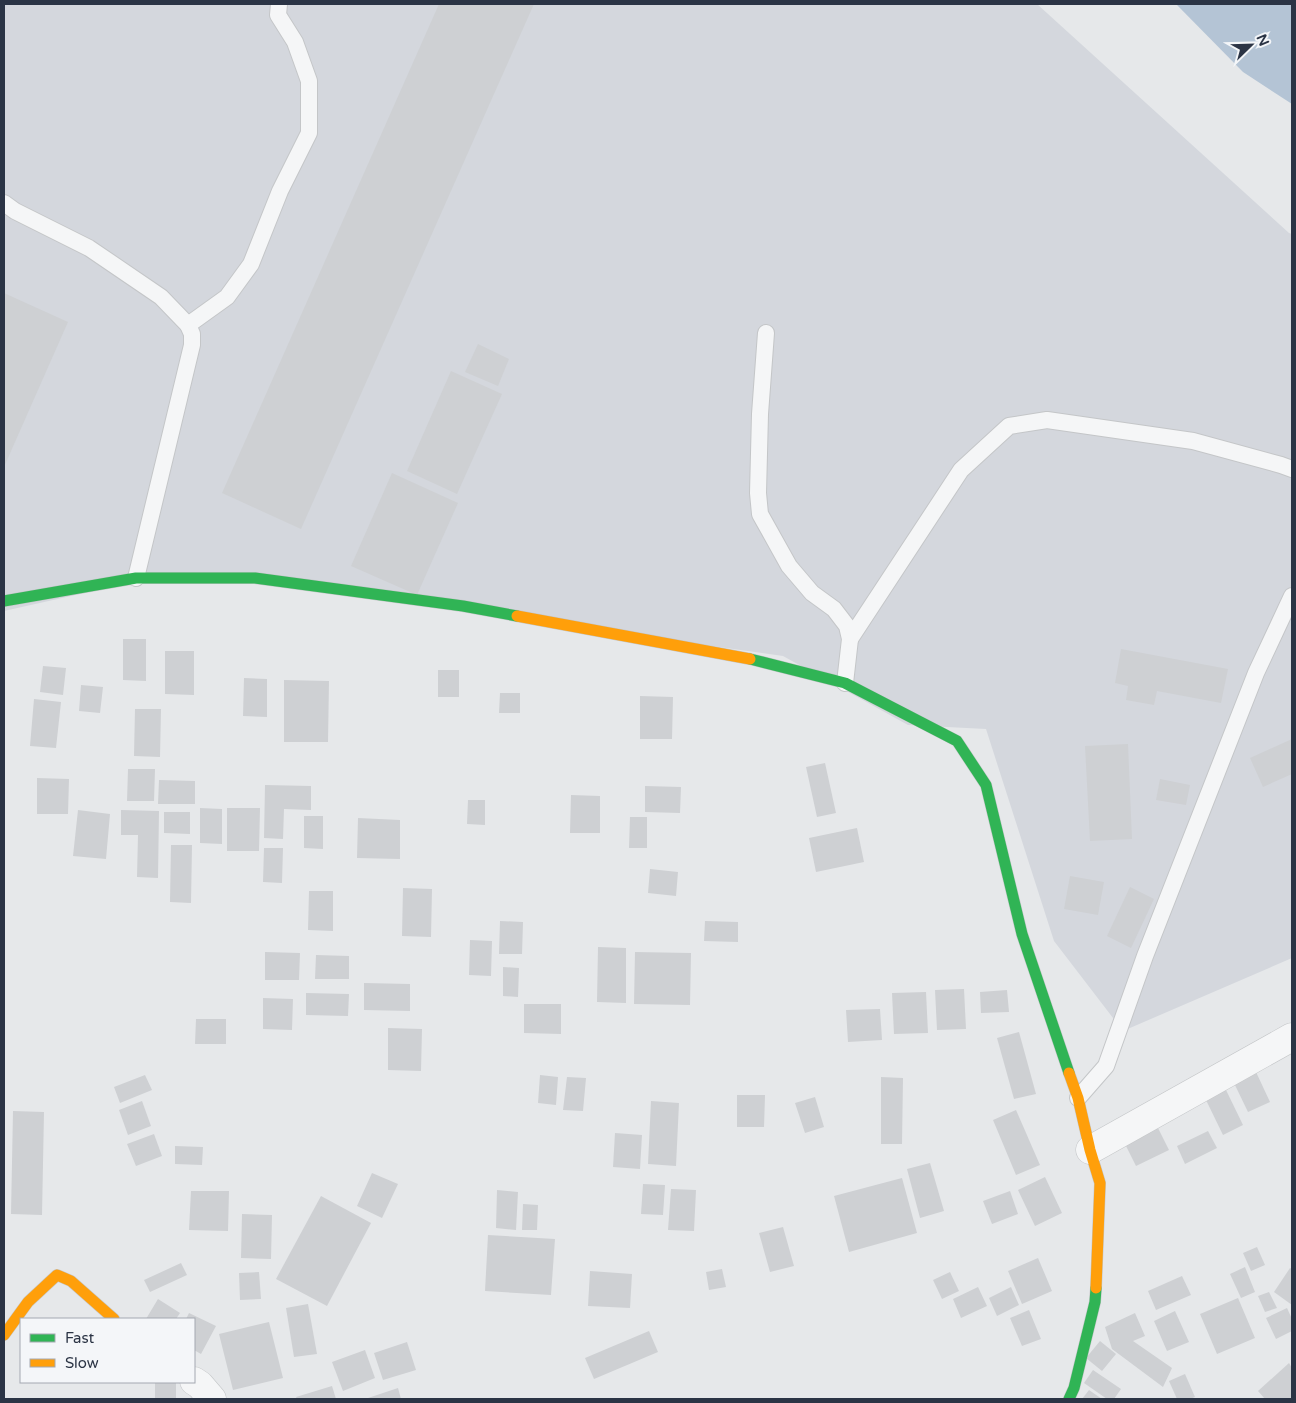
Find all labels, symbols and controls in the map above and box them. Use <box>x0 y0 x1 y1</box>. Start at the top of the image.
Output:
north arrow <box>1226 20 1276 70</box>
text: N <box>1252 32 1273 49</box>
legend <box>20 1318 195 1383</box>
text: Fast <box>65 1329 95 1347</box>
text: Slow <box>65 1354 99 1372</box>

